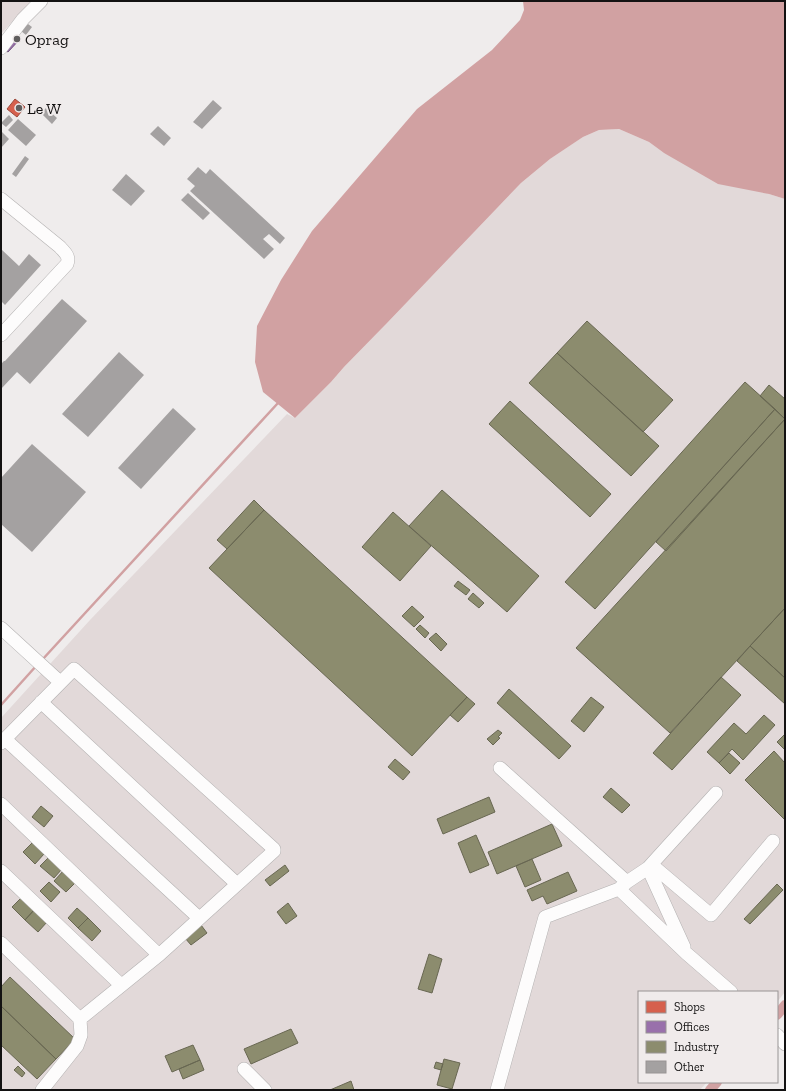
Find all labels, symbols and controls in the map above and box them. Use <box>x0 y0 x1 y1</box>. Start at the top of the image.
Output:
place label: Oprag <box>25 30 69 49</box>
marker: Oprag <box>12 34 22 44</box>
place label: Le W <box>27 99 61 118</box>
marker: Le W <box>14 103 24 113</box>
legend <box>638 991 778 1083</box>
text: Shops <box>674 1000 705 1014</box>
text: Offices <box>674 1020 710 1034</box>
text: Industry <box>674 1040 720 1054</box>
text: Other <box>674 1060 705 1074</box>

